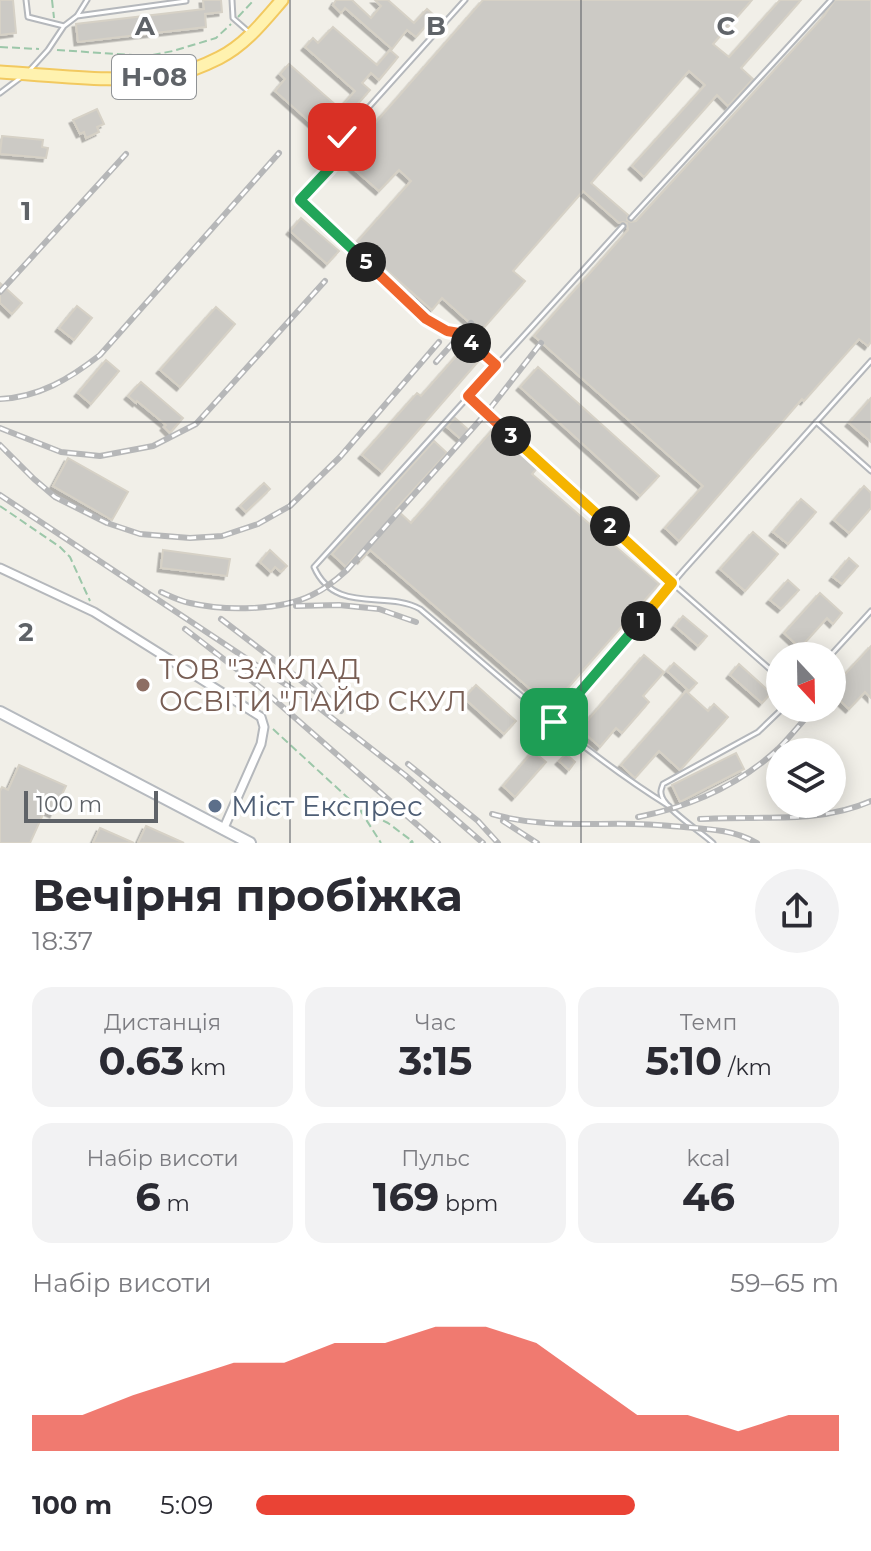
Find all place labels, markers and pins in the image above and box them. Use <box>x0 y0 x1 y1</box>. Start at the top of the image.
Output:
pin <box>308 103 376 171</box>
pin: 5 <box>346 242 386 282</box>
pin: 4 <box>451 323 491 363</box>
pin: 3 <box>491 416 531 456</box>
pin: 2 <box>590 506 630 546</box>
pin: 1 <box>621 601 661 641</box>
place label: ТОВ "ЗАКЛАД ОСВІТИ "ЛАЙФ СКУЛ <box>159 652 467 718</box>
marker: ТОВ "ЗАКЛАД ОСВІТИ "ЛАЙФ СКУЛ <box>134 676 152 694</box>
pin <box>520 688 588 756</box>
place label: Міст Експрес <box>231 789 423 823</box>
marker: Міст Експрес <box>206 797 224 815</box>

